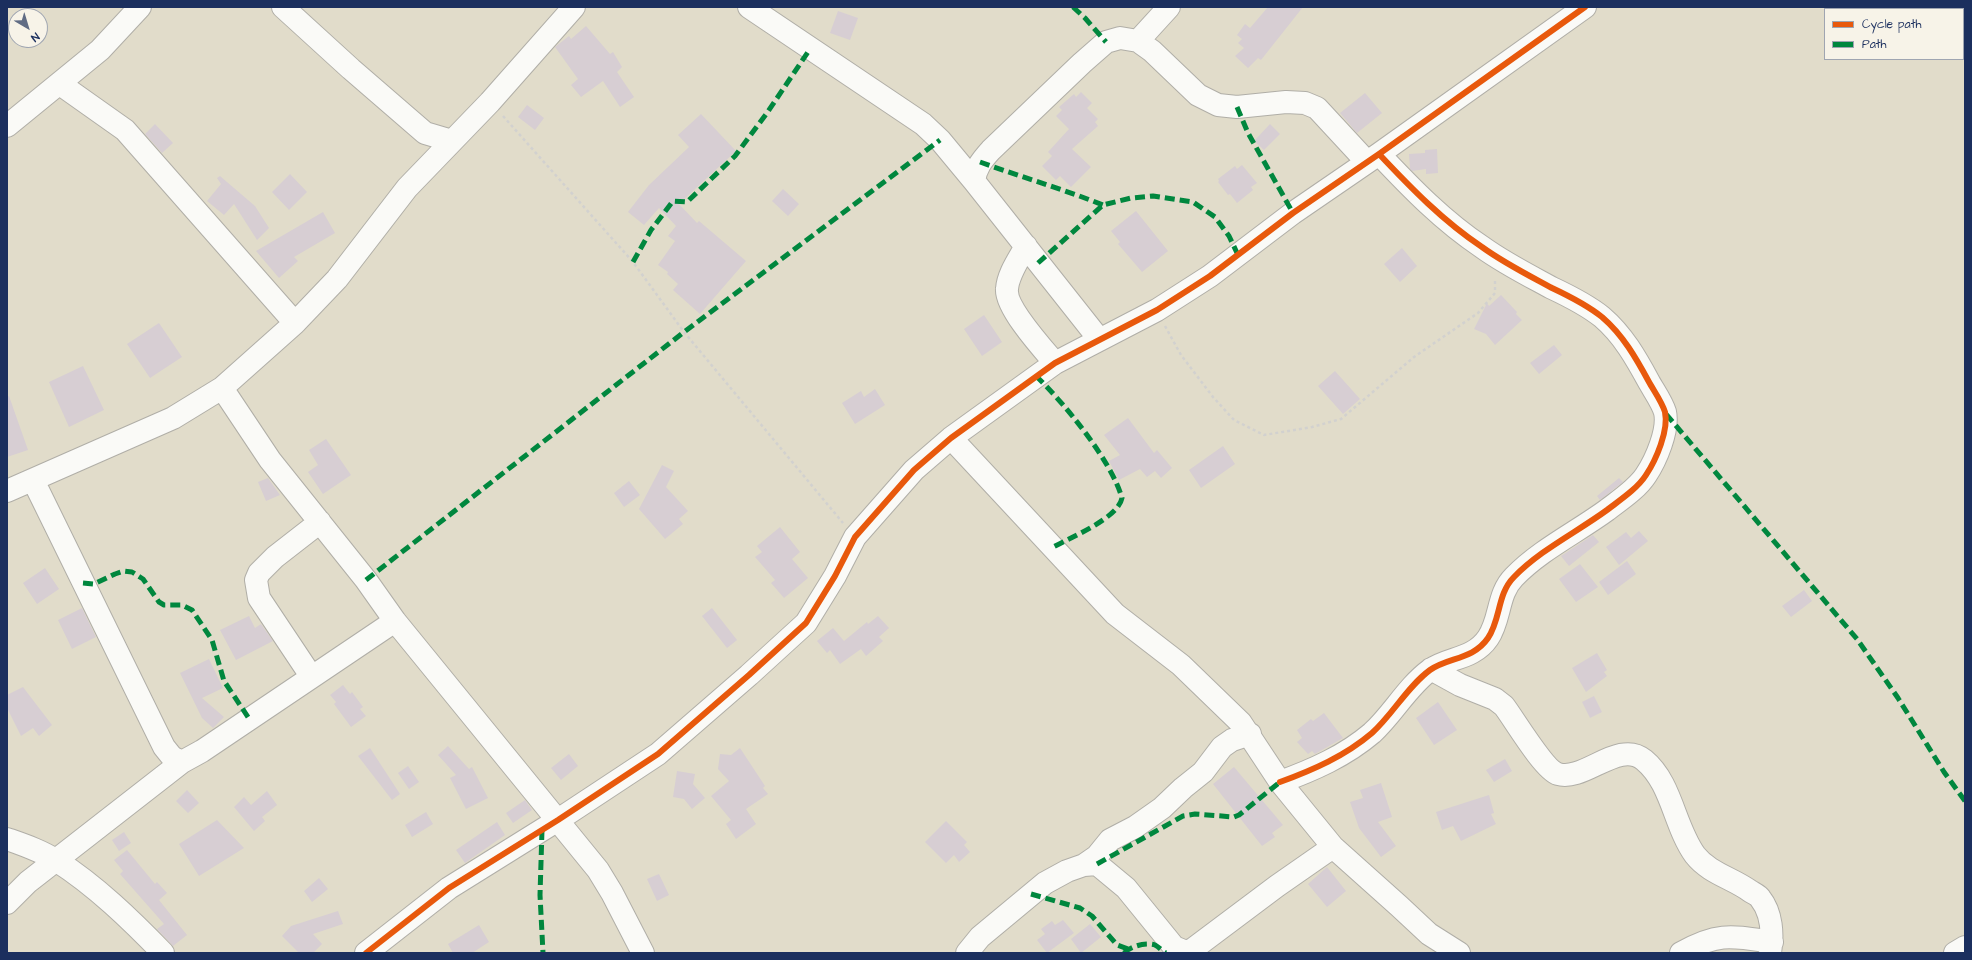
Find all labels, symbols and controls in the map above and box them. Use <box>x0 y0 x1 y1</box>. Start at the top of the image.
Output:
north arrow <box>8 8 48 48</box>
legend <box>1824 8 1964 60</box>
text: Cycle path <box>1862 16 1921 33</box>
text: N <box>28 29 42 45</box>
text: Path <box>1862 36 1887 53</box>

